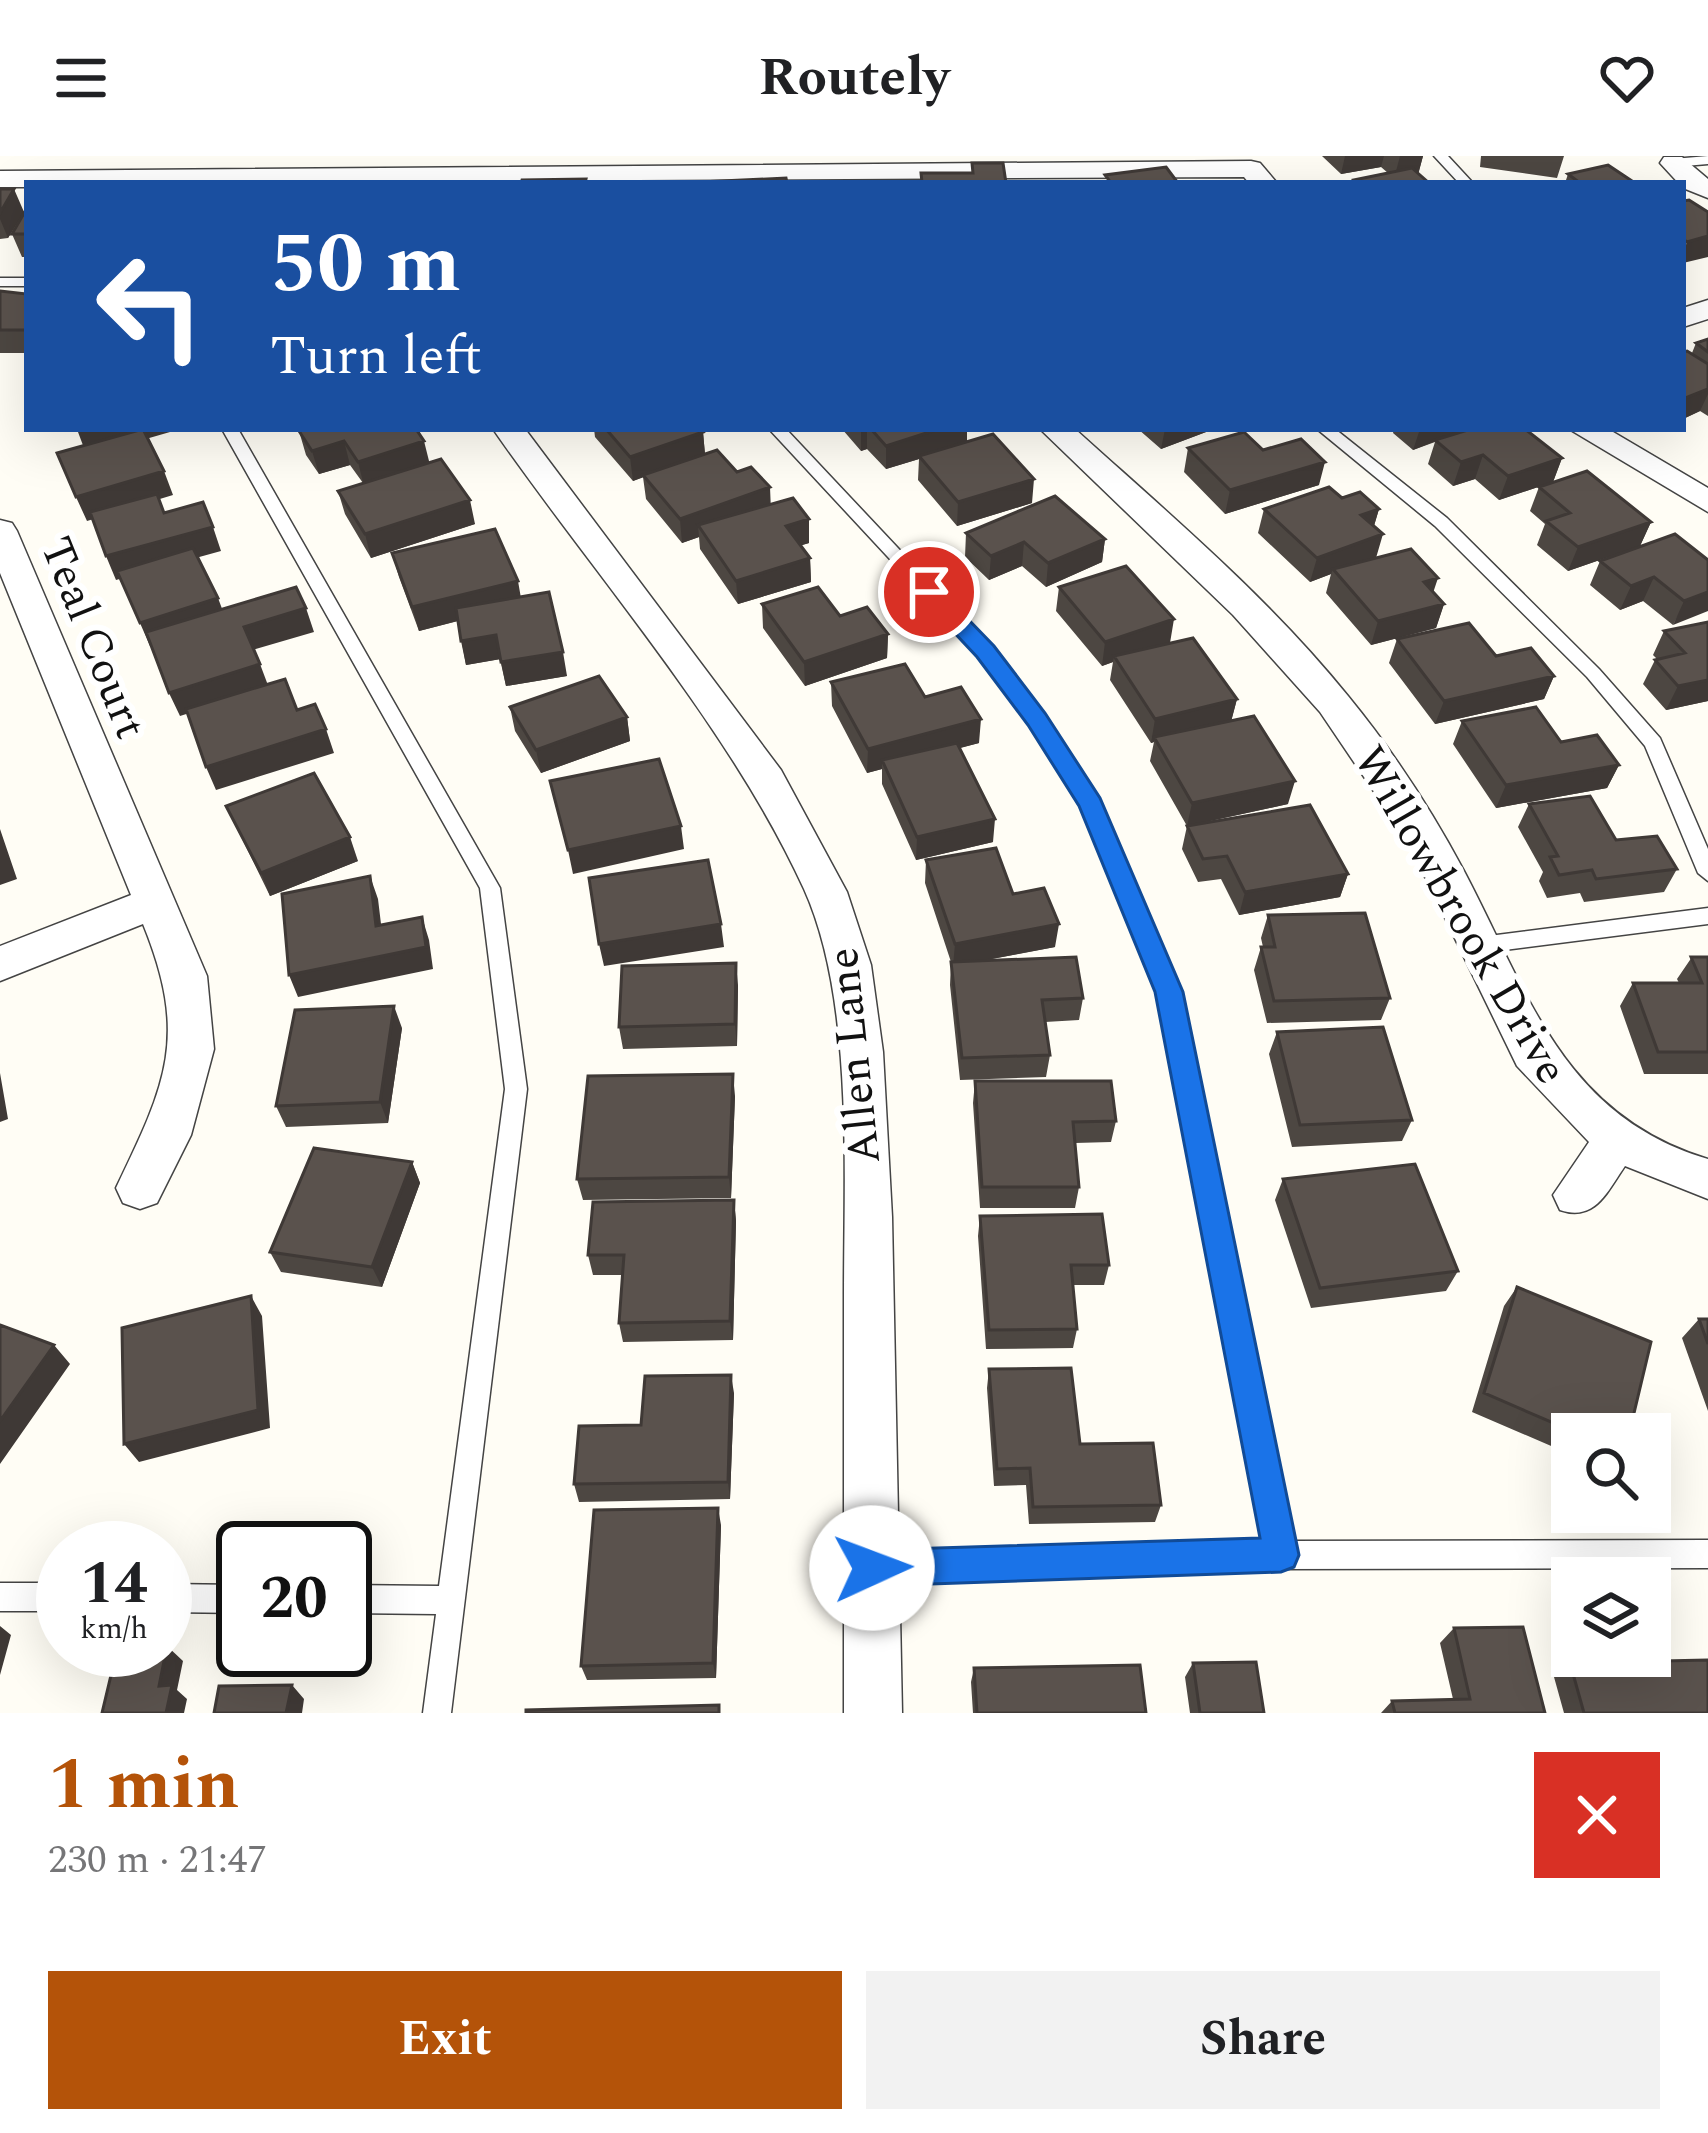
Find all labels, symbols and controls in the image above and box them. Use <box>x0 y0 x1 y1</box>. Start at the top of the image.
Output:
text: Routely <box>759 37 949 119</box>
icon: menu <box>48 45 114 111</box>
icon: heart <box>1594 45 1660 111</box>
text: 50 m <box>270 201 461 329</box>
icon: left <box>72 228 228 384</box>
text: Turn left <box>270 316 482 398</box>
street label: Teal Court <box>21 527 164 749</box>
pin <box>878 541 980 643</box>
icon: arrive <box>896 559 962 625</box>
street label: Willowbrook Drive <box>1335 733 1585 1097</box>
street label: Allen Lane <box>809 944 900 1167</box>
map controls <box>1551 1413 1671 1677</box>
button: search <box>1551 1413 1671 1533</box>
position arrow <box>809 1505 935 1631</box>
speed limit sign: 20 <box>216 1521 372 1677</box>
text: 14 <box>80 1538 148 1630</box>
button: layers <box>1551 1557 1671 1677</box>
text: km/h <box>80 1606 148 1652</box>
text: 1 min <box>48 1731 240 1840</box>
button: close <box>1534 1752 1660 1878</box>
text: 230 m · 21:47 <box>48 1831 267 1890</box>
button: Exit <box>48 1971 842 2109</box>
button: Share <box>866 1971 1660 2109</box>

